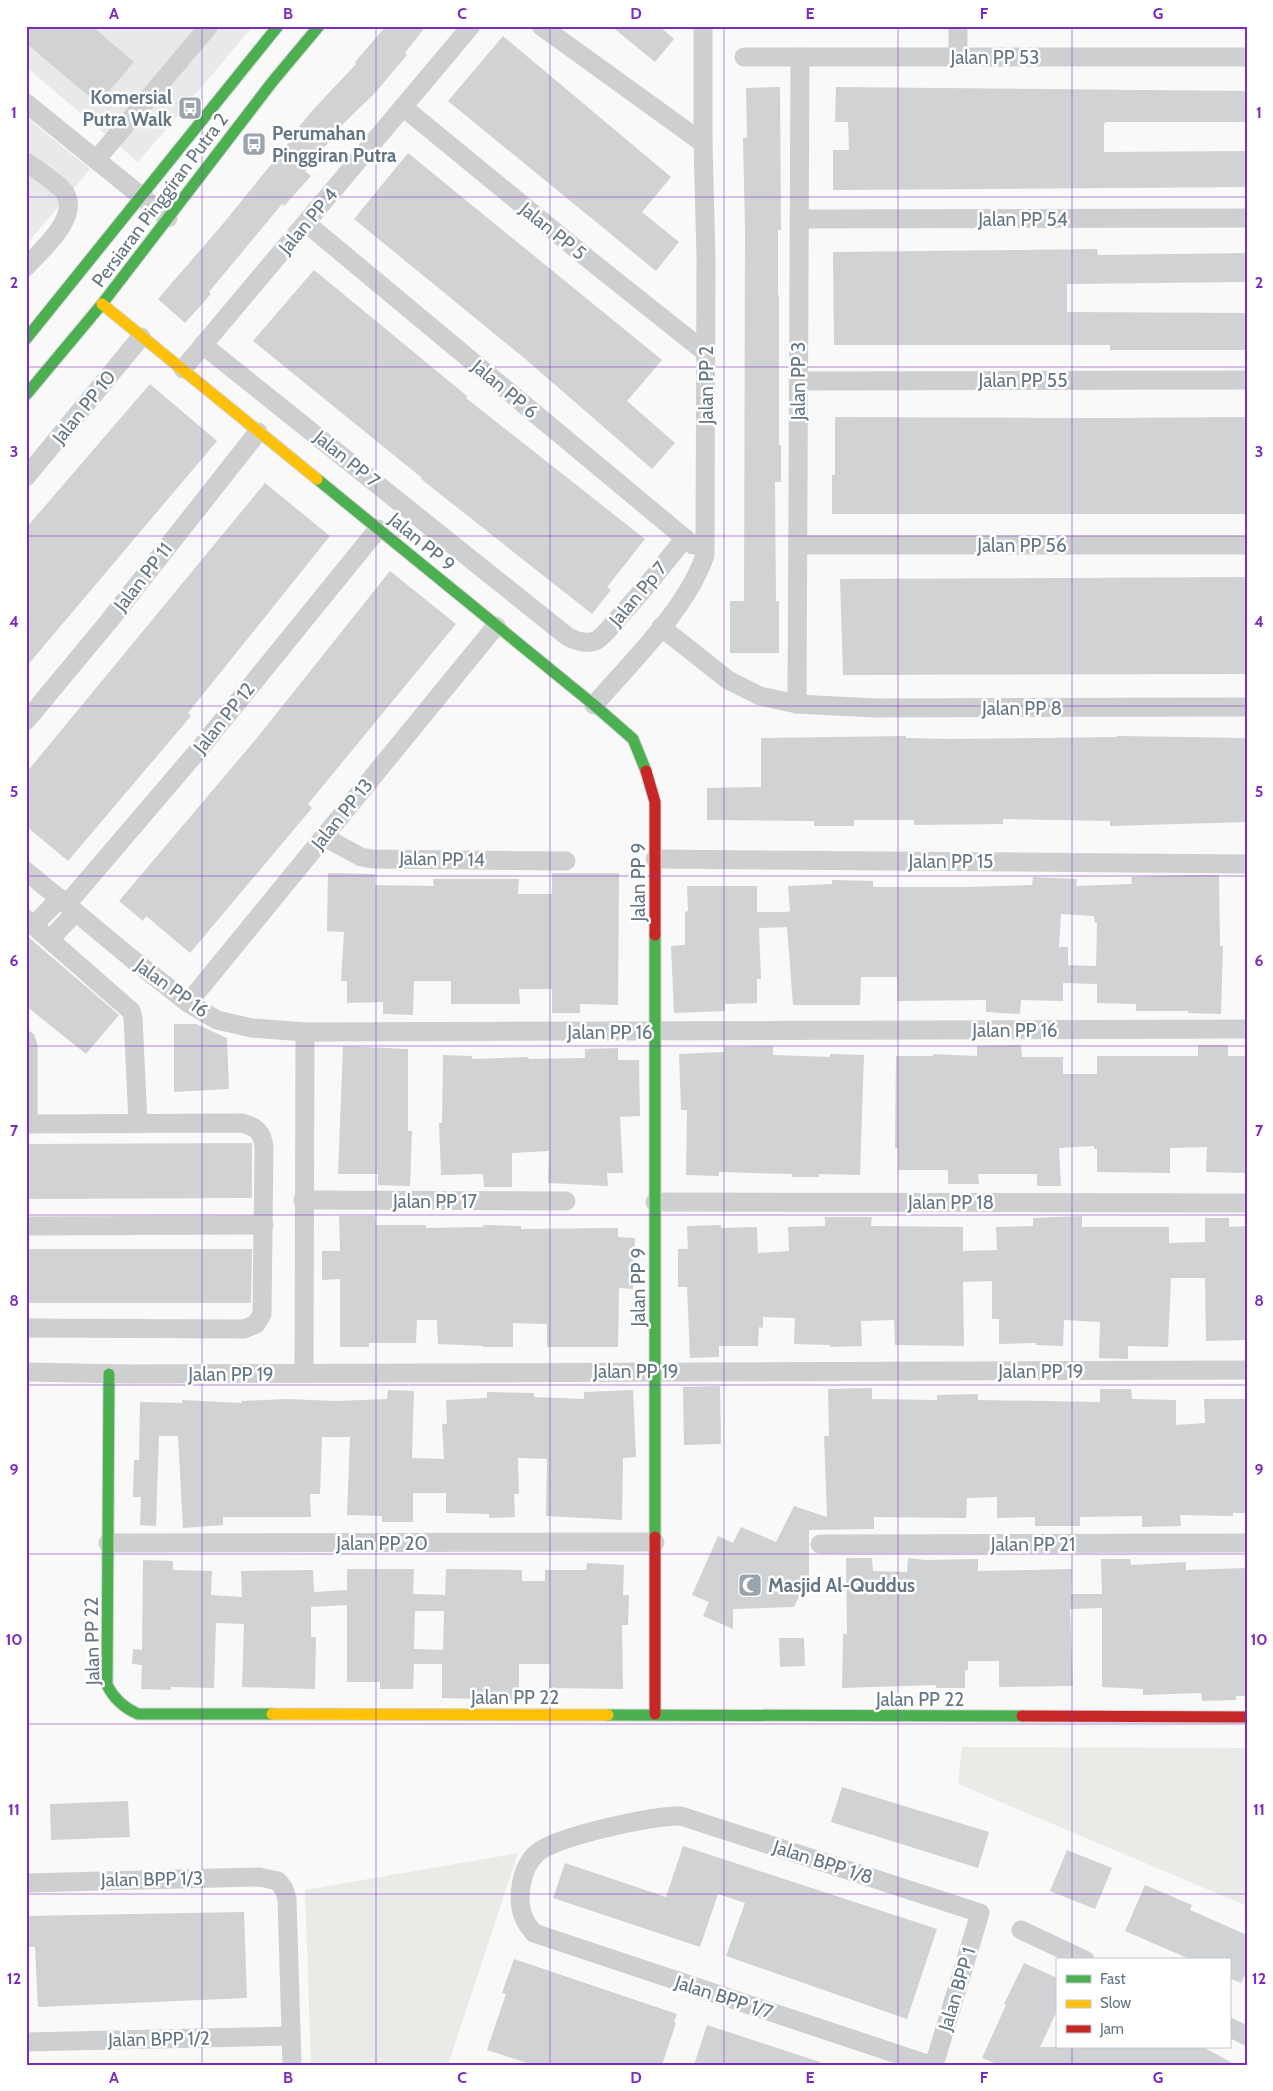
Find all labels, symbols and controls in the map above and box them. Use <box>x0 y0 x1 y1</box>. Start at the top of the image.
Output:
text: A <box>109 4 119 23</box>
text: B <box>283 4 293 23</box>
text: C <box>457 4 467 23</box>
text: D <box>630 4 642 23</box>
text: E <box>805 4 815 23</box>
text: F <box>980 4 989 23</box>
text: G <box>1153 4 1163 23</box>
street label: Jalan PP 53 <box>950 46 1039 69</box>
place label: Komersial Putra Walk <box>83 86 173 131</box>
bus stop icon: Komersial Putra Walk <box>177 95 203 121</box>
text: 1 <box>11 103 17 122</box>
text: 1 <box>1256 103 1262 122</box>
street label: Persiaran Pinggiran Putra 2 <box>87 108 233 292</box>
place label: Perumahan Pinggiran Putra <box>272 122 397 167</box>
bus stop icon: Perumahan Pinggiran Putra <box>241 131 267 157</box>
street label: Jalan PP 4 <box>273 183 342 260</box>
street label: Jalan PP 5 <box>514 197 591 265</box>
street label: Jalan PP 54 <box>977 208 1068 231</box>
text: 2 <box>10 273 18 292</box>
text: 2 <box>1255 273 1263 292</box>
street label: Jalan PP 3 <box>787 342 810 421</box>
street label: Jalan PP 2 <box>695 346 718 425</box>
street label: Jalan PP 6 <box>467 354 543 423</box>
street label: Jalan PP 10 <box>47 366 121 449</box>
street label: Jalan PP 55 <box>978 369 1067 392</box>
street label: Jalan PP 7 <box>309 425 385 493</box>
text: 3 <box>10 442 18 461</box>
text: 3 <box>1255 442 1263 461</box>
street label: Jalan PP 9 <box>384 507 460 576</box>
street label: Jalan PP 56 <box>976 534 1067 557</box>
street label: Jalan PP 11 <box>108 538 177 617</box>
street label: Jalan Pp 7 <box>604 557 672 632</box>
text: 4 <box>9 612 19 631</box>
text: 4 <box>1254 612 1264 631</box>
street label: Jalan PP 12 <box>188 678 260 759</box>
street label: Jalan PP 8 <box>981 697 1062 720</box>
street label: Jalan PP 13 <box>306 774 378 855</box>
text: 5 <box>10 782 18 801</box>
text: 5 <box>1255 782 1263 801</box>
street label: Jalan PP 9 <box>627 842 650 923</box>
street label: Jalan PP 14 <box>398 847 485 871</box>
street label: Jalan PP 15 <box>908 850 993 873</box>
text: 6 <box>10 951 19 970</box>
text: 6 <box>1255 951 1264 970</box>
street label: Jalan PP 16 <box>130 953 213 1022</box>
street label: Jalan PP 16 <box>971 1019 1058 1042</box>
street label: Jalan PP 16 <box>566 1021 653 1044</box>
text: 7 <box>10 1121 19 1140</box>
text: 7 <box>1255 1121 1264 1140</box>
street label: Jalan PP 17 <box>392 1190 477 1213</box>
street label: Jalan PP 18 <box>907 1191 994 1214</box>
street label: Jalan PP 9 <box>627 1247 650 1328</box>
text: 8 <box>9 1291 19 1310</box>
text: 8 <box>1254 1291 1264 1310</box>
street label: Jalan PP 19 <box>592 1360 679 1383</box>
street label: Jalan PP 19 <box>997 1360 1084 1383</box>
street label: Jalan PP 19 <box>187 1363 274 1386</box>
text: 9 <box>10 1460 19 1479</box>
text: 9 <box>1255 1460 1264 1479</box>
street label: Jalan PP 20 <box>335 1532 428 1555</box>
street label: Jalan PP 21 <box>990 1533 1075 1556</box>
mosque icon: Masjid Al-Quddus <box>737 1572 763 1598</box>
place label: Masjid Al-Quddus <box>768 1574 915 1597</box>
street label: Jalan PP 22 <box>80 1597 104 1686</box>
text: 10 <box>5 1630 23 1649</box>
text: 10 <box>1250 1630 1268 1649</box>
street label: Jalan PP 22 <box>470 1686 559 1709</box>
street label: Jalan PP 22 <box>875 1688 964 1711</box>
text: 11 <box>8 1800 20 1819</box>
text: 11 <box>1253 1800 1265 1819</box>
street label: Jalan BPP 1/8 <box>769 1835 876 1889</box>
street label: Jalan BPP 1/3 <box>100 1867 203 1891</box>
street label: Jalan BPP 1 <box>933 1945 981 2034</box>
legend <box>1056 1958 1230 2048</box>
text: 12 <box>7 1969 21 1988</box>
text: 12 <box>1252 1969 1266 1988</box>
street label: Jalan BPP 1/7 <box>671 1970 776 2024</box>
text: Fast <box>1100 1970 1125 1988</box>
text: Slow <box>1100 1994 1131 2012</box>
text: Jam <box>1099 2020 1124 2038</box>
street label: Jalan BPP 1/2 <box>107 2027 210 2051</box>
text: A <box>109 2068 119 2087</box>
text: B <box>283 2068 293 2087</box>
text: C <box>457 2068 467 2087</box>
text: D <box>630 2068 642 2087</box>
text: E <box>805 2068 815 2087</box>
text: F <box>980 2068 989 2087</box>
text: G <box>1153 2068 1163 2087</box>

